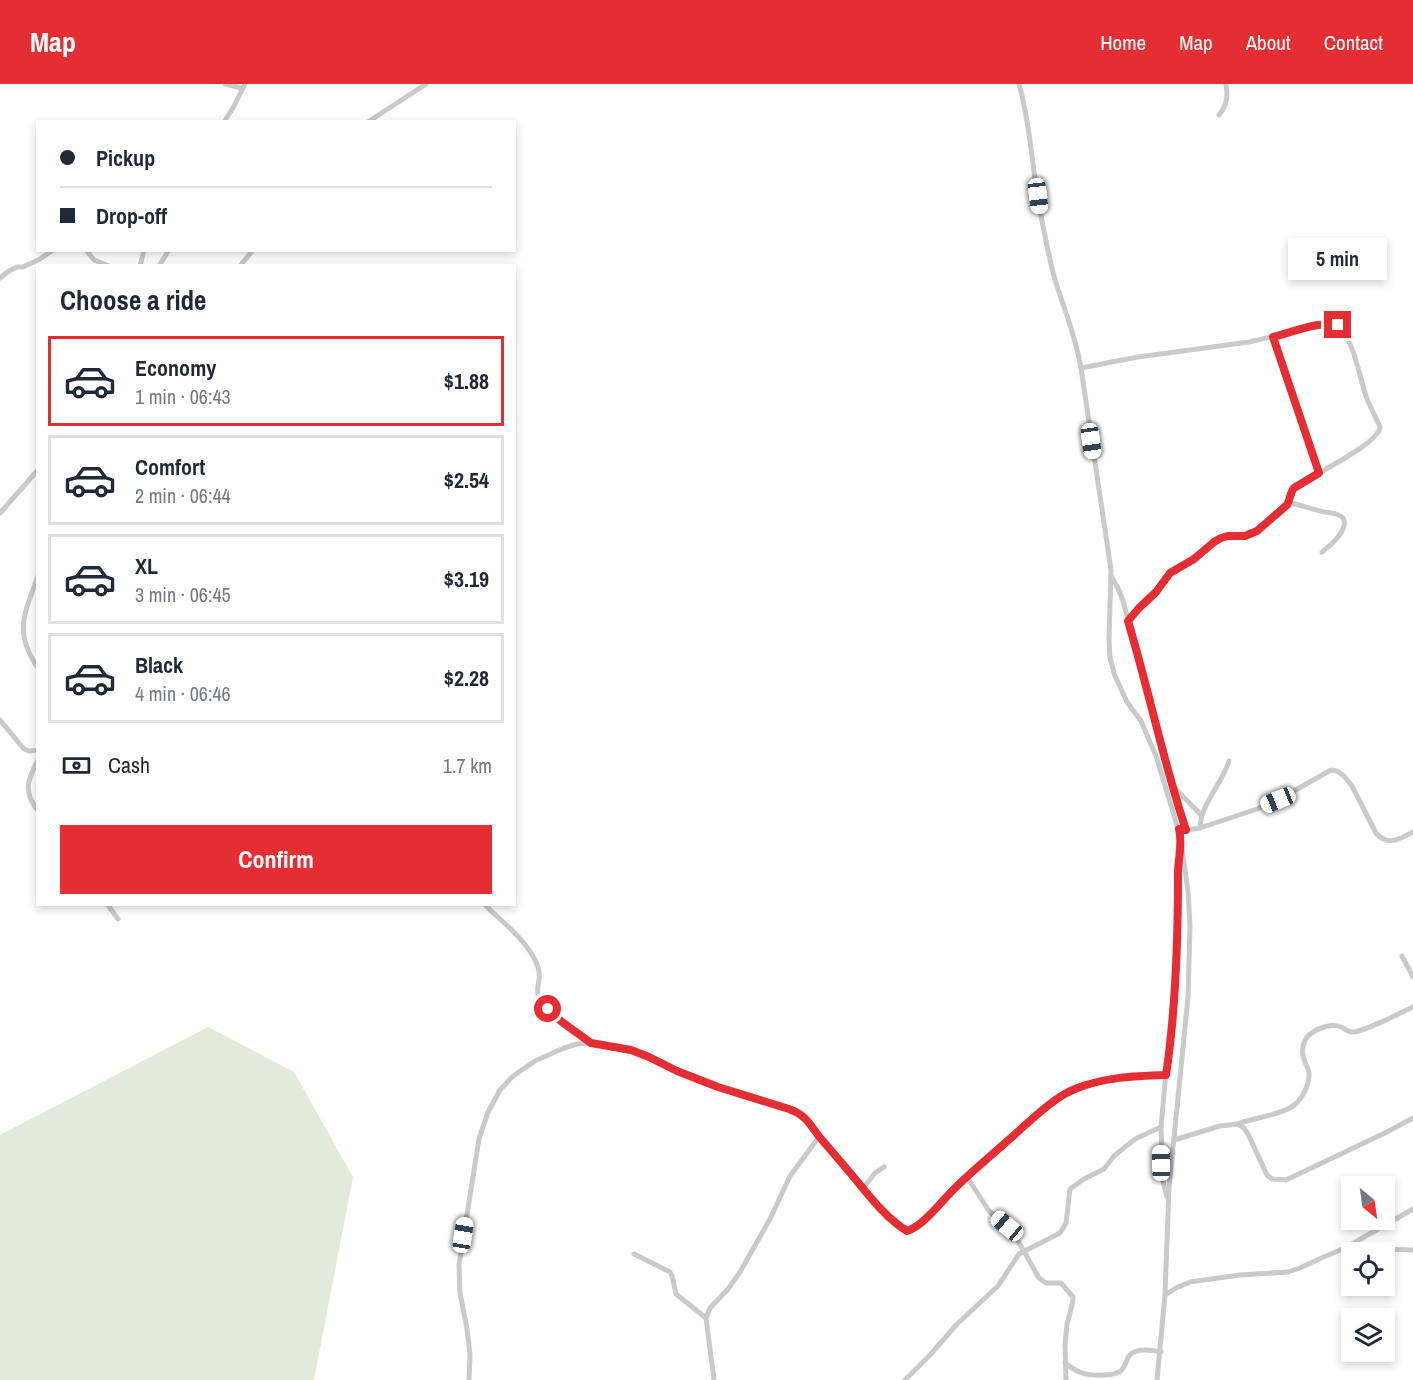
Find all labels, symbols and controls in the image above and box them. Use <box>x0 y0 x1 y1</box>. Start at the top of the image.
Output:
text: Map <box>30 23 76 61</box>
text: Home <box>1100 28 1146 57</box>
text: Map <box>1179 28 1213 57</box>
text: About <box>1246 28 1291 57</box>
text: Contact <box>1324 28 1383 57</box>
text: Pickup <box>96 143 155 173</box>
car <box>1027 177 1049 215</box>
text: Drop-off <box>96 201 167 231</box>
callout: 5 min <box>1288 238 1388 280</box>
text: 5 min <box>1316 245 1359 272</box>
text: Choose a ride <box>60 282 206 318</box>
route end <box>1324 311 1351 338</box>
text: Economy <box>135 353 216 383</box>
icon: car <box>63 354 117 408</box>
text: $1.88 <box>444 366 489 396</box>
text: 1 min · 06:43 <box>135 383 231 410</box>
car <box>1080 422 1102 460</box>
text: Comfort <box>135 452 205 482</box>
icon: car <box>63 453 117 507</box>
text: $2.54 <box>444 465 489 495</box>
text: 2 min · 06:44 <box>135 482 231 509</box>
text: XL <box>135 551 158 581</box>
icon: car <box>63 552 117 606</box>
text: $3.19 <box>444 564 489 594</box>
text: 3 min · 06:45 <box>135 581 231 608</box>
text: Black <box>135 650 183 680</box>
icon: car <box>63 651 117 705</box>
text: $2.28 <box>444 663 489 693</box>
text: 4 min · 06:46 <box>135 680 231 707</box>
icon: cash <box>60 749 93 782</box>
text: Cash <box>108 750 150 780</box>
text: 1.7 km <box>443 752 492 779</box>
car <box>1258 785 1298 815</box>
button: Confirm <box>60 825 492 894</box>
route start <box>534 995 561 1022</box>
car <box>1152 1145 1170 1181</box>
north arrow <box>1341 1176 1395 1230</box>
map controls <box>1341 1176 1395 1362</box>
car <box>987 1208 1027 1244</box>
car <box>451 1216 475 1254</box>
button: locate <box>1341 1242 1395 1296</box>
button: layers <box>1341 1308 1395 1362</box>

